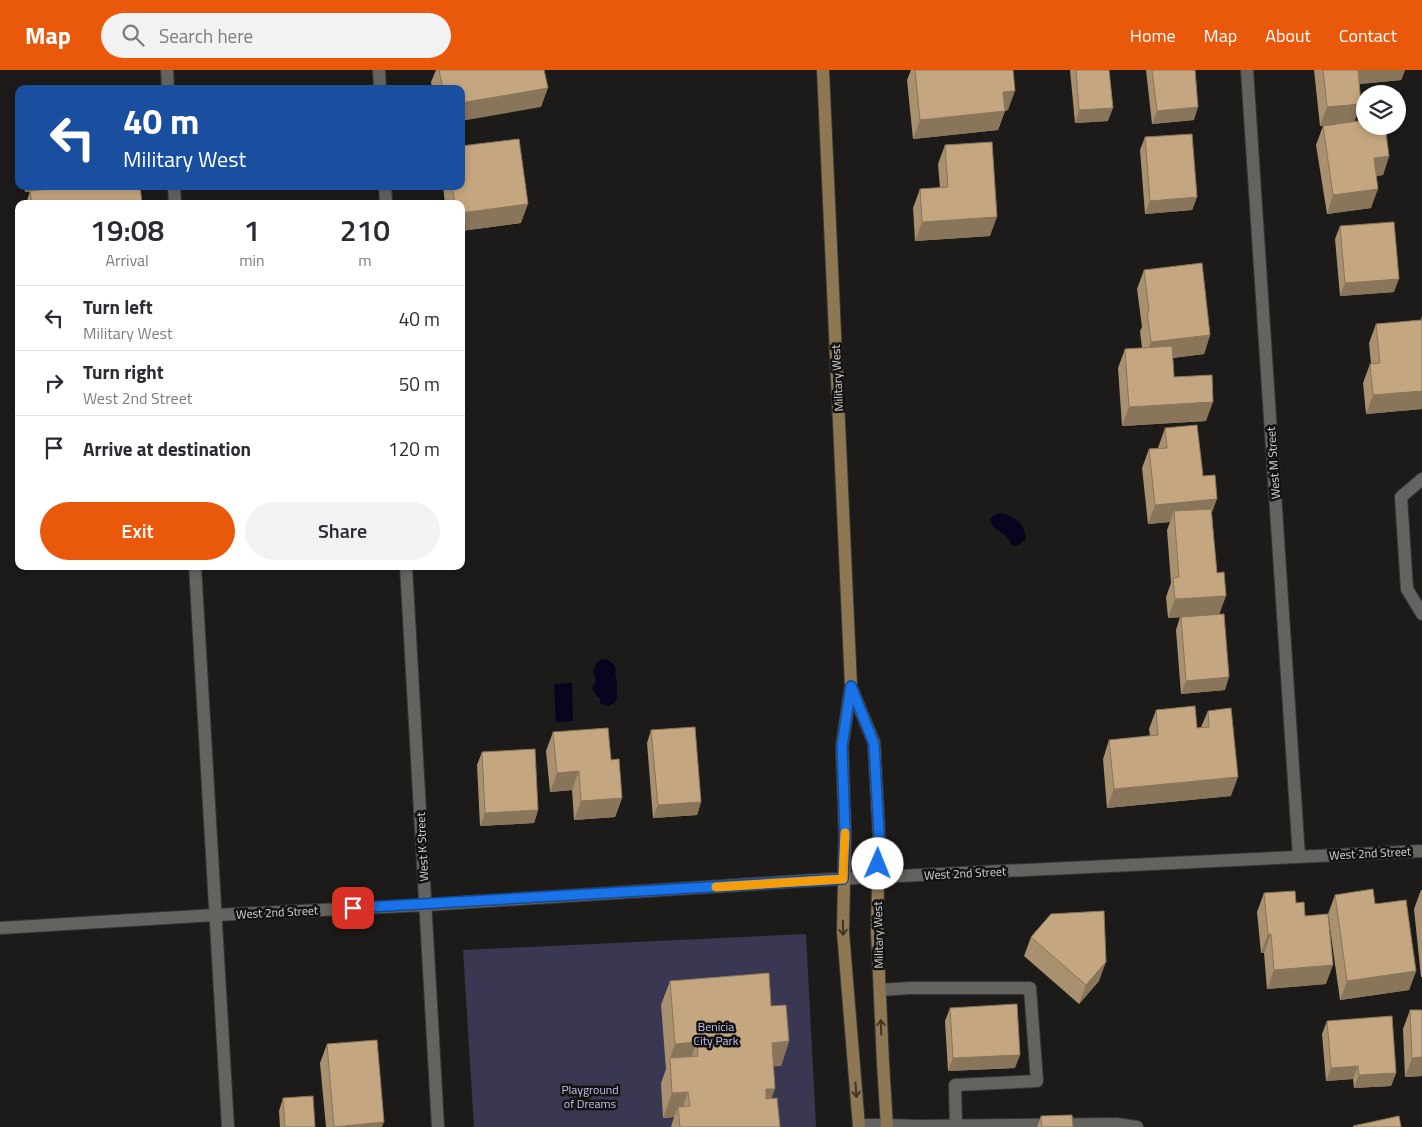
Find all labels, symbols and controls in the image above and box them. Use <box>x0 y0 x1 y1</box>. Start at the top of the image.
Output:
search box <box>101 13 451 58</box>
text: Map <box>25 17 71 53</box>
icon: search <box>119 21 147 49</box>
text: Search here <box>159 21 253 50</box>
text: Home <box>1130 22 1176 49</box>
text: Map <box>1204 22 1237 49</box>
text: About <box>1265 22 1311 49</box>
text: Contact <box>1339 22 1397 49</box>
map controls <box>1356 85 1406 135</box>
button: layers <box>1356 85 1406 135</box>
text: 40 m <box>123 94 199 148</box>
icon: left <box>40 105 105 170</box>
text: Military West <box>123 142 246 176</box>
text: 19:08 <box>90 207 164 253</box>
text: 1 <box>244 207 260 253</box>
text: 210 <box>340 207 390 253</box>
text: Arrival <box>105 248 149 272</box>
text: min <box>239 248 265 272</box>
text: m <box>358 248 372 272</box>
text: Turn left <box>83 292 153 321</box>
icon: left <box>40 304 68 332</box>
text: 40 m <box>399 304 440 333</box>
text: Military West <box>83 321 173 345</box>
street label: Military West <box>826 343 848 412</box>
text: Turn right <box>83 357 164 386</box>
icon: right <box>40 369 68 397</box>
text: 50 m <box>399 369 440 398</box>
text: West 2nd Street <box>83 386 192 410</box>
street label: West M Street <box>1261 425 1285 500</box>
icon: arrive <box>40 434 68 462</box>
text: Arrive at destination <box>83 434 251 463</box>
text: 120 m <box>388 434 440 463</box>
button: Exit <box>40 502 235 560</box>
button: Share <box>245 502 440 560</box>
street label: West K Street <box>411 811 433 882</box>
position arrow <box>851 837 903 889</box>
street label: West 2nd Street <box>1329 841 1412 865</box>
street label: West 2nd Street <box>924 861 1007 885</box>
pin <box>332 887 374 929</box>
icon: arrive <box>339 894 367 922</box>
street label: West 2nd Street <box>236 900 319 924</box>
street label: Military West <box>868 900 888 969</box>
one-way arrow <box>838 920 848 936</box>
park label: Benicia City Park <box>694 1017 739 1050</box>
one-way arrow <box>877 1019 886 1035</box>
park label: Playground of Dreams <box>561 1080 619 1113</box>
one-way arrow <box>851 1082 861 1098</box>

